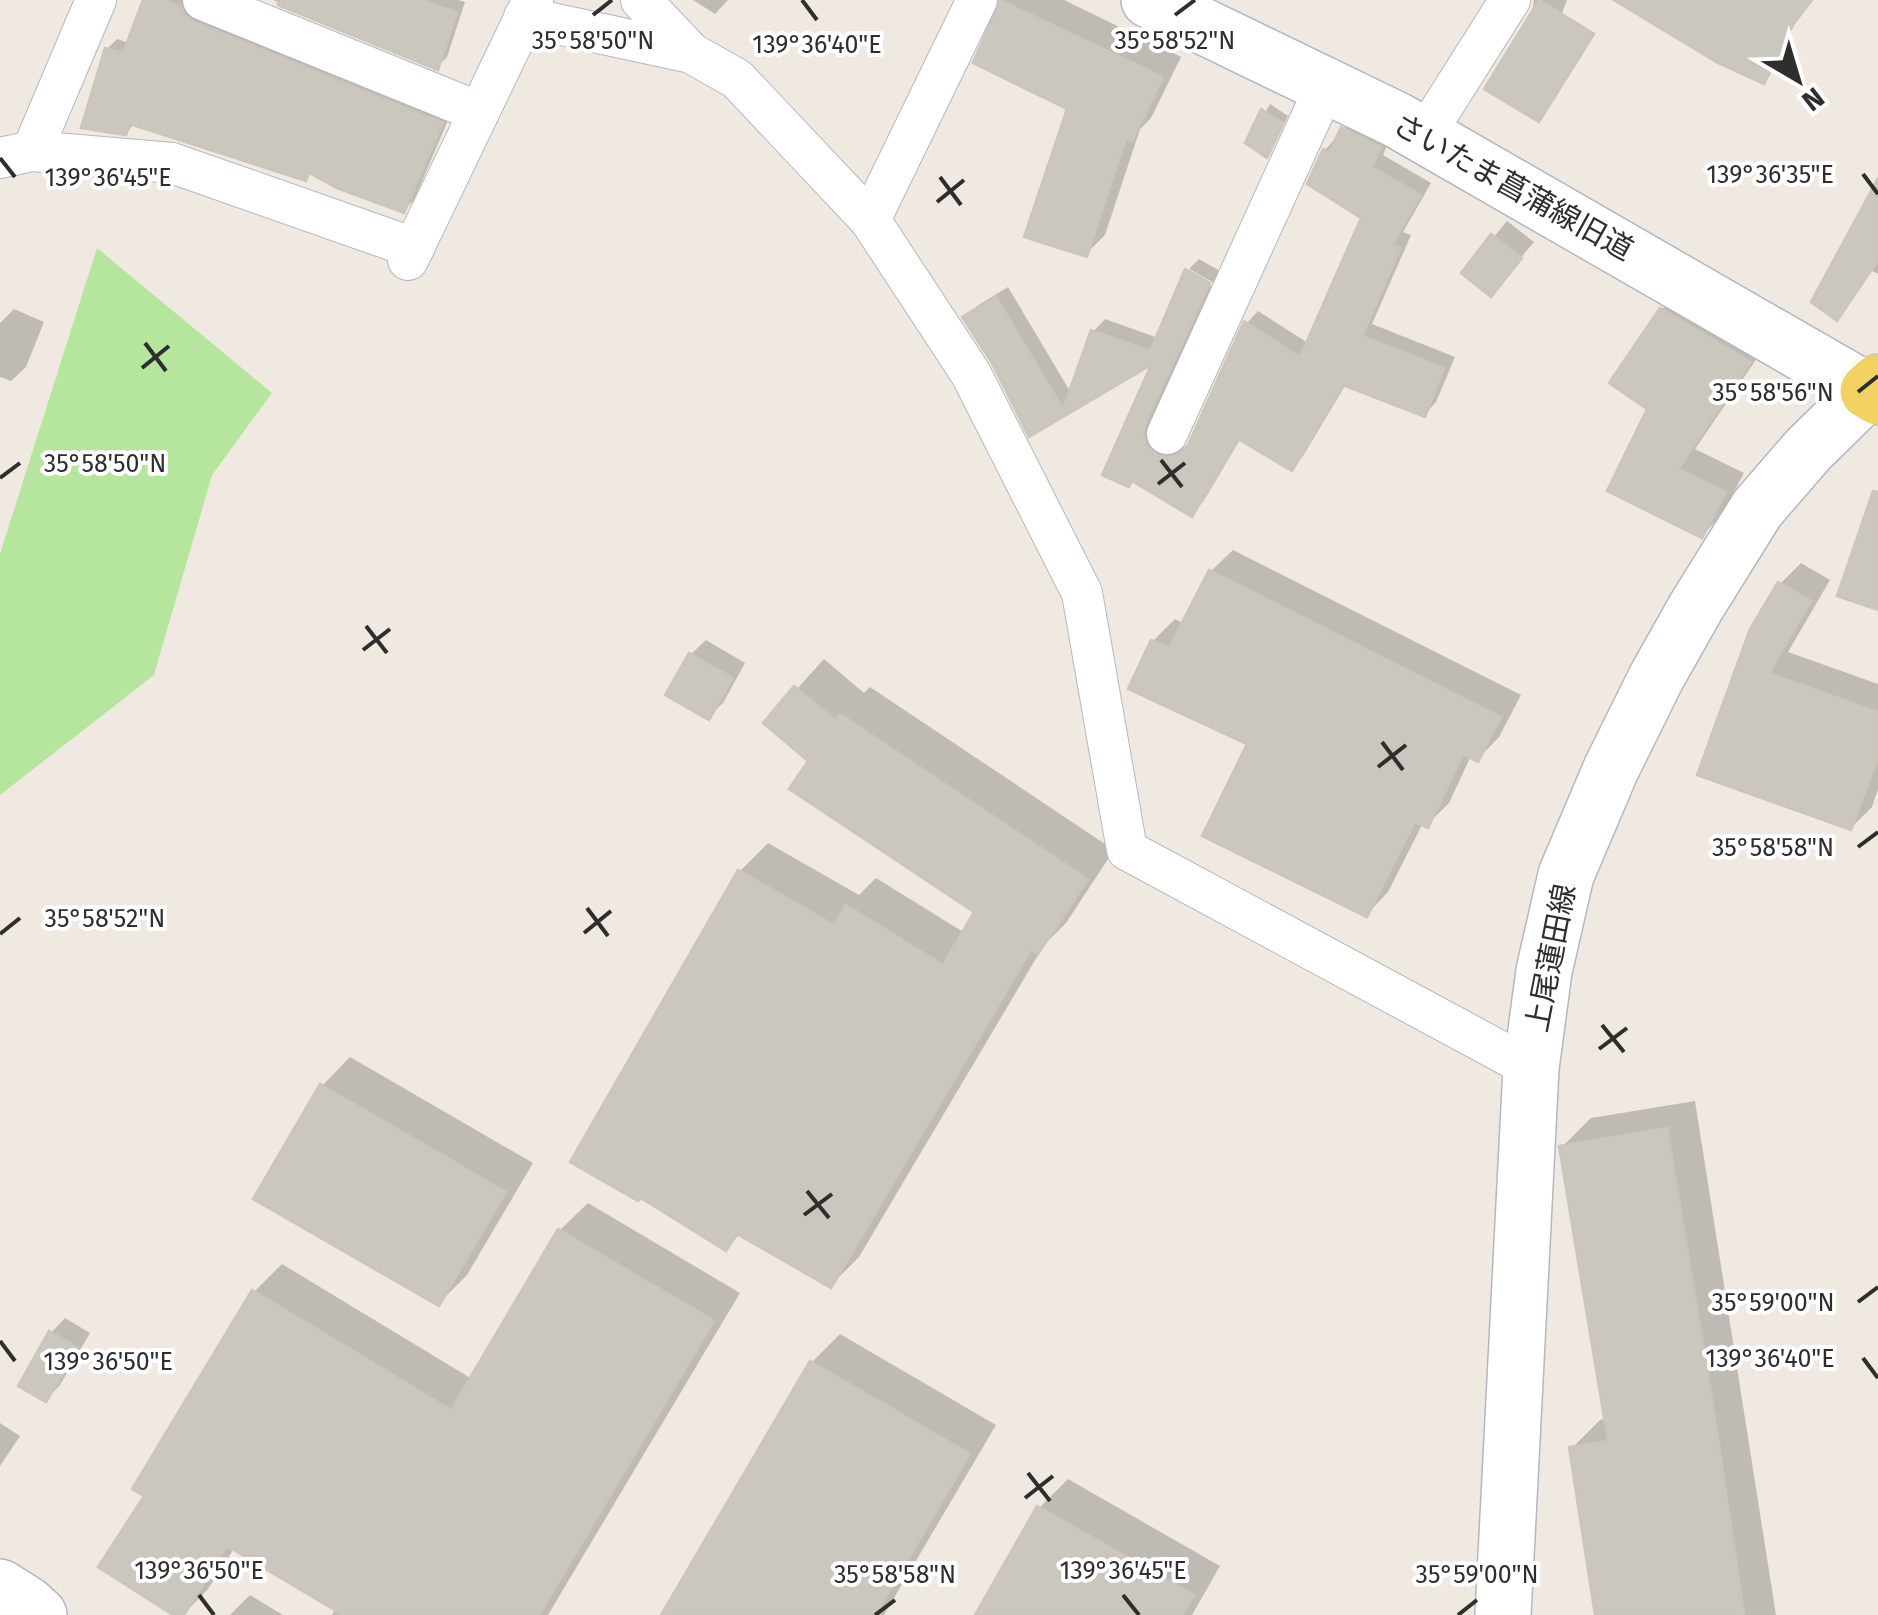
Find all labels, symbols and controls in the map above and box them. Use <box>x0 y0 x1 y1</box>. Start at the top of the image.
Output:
text: 35°58'50"N <box>532 26 654 56</box>
text: 35°58'52"N <box>1115 26 1235 56</box>
text: 139°36'40"E <box>752 30 882 60</box>
north arrow <box>1748 30 1848 130</box>
text: N <box>1796 81 1831 118</box>
street label: さいたま菖蒲線旧道 <box>1387 106 1639 268</box>
text: 139°36'35"E <box>1706 160 1834 190</box>
text: 139°36'45"E <box>44 163 172 193</box>
text: 35°58'56"N <box>1712 378 1834 408</box>
text: 35°58'50"N <box>44 449 166 479</box>
text: 35°58'58"N <box>1712 833 1834 863</box>
street label: 上尾蓮田線 <box>1519 881 1583 1035</box>
text: 35°58'52"N <box>45 904 165 934</box>
text: 35°59'00"N <box>1711 1288 1835 1318</box>
text: 139°36'40"E <box>1705 1344 1835 1374</box>
text: 139°36'50"E <box>43 1347 173 1377</box>
text: 139°36'50"E <box>134 1556 264 1586</box>
text: 139°36'45"E <box>1059 1556 1187 1586</box>
text: 35°58'58"N <box>834 1560 956 1590</box>
text: 35°59'00"N <box>1415 1560 1539 1590</box>

